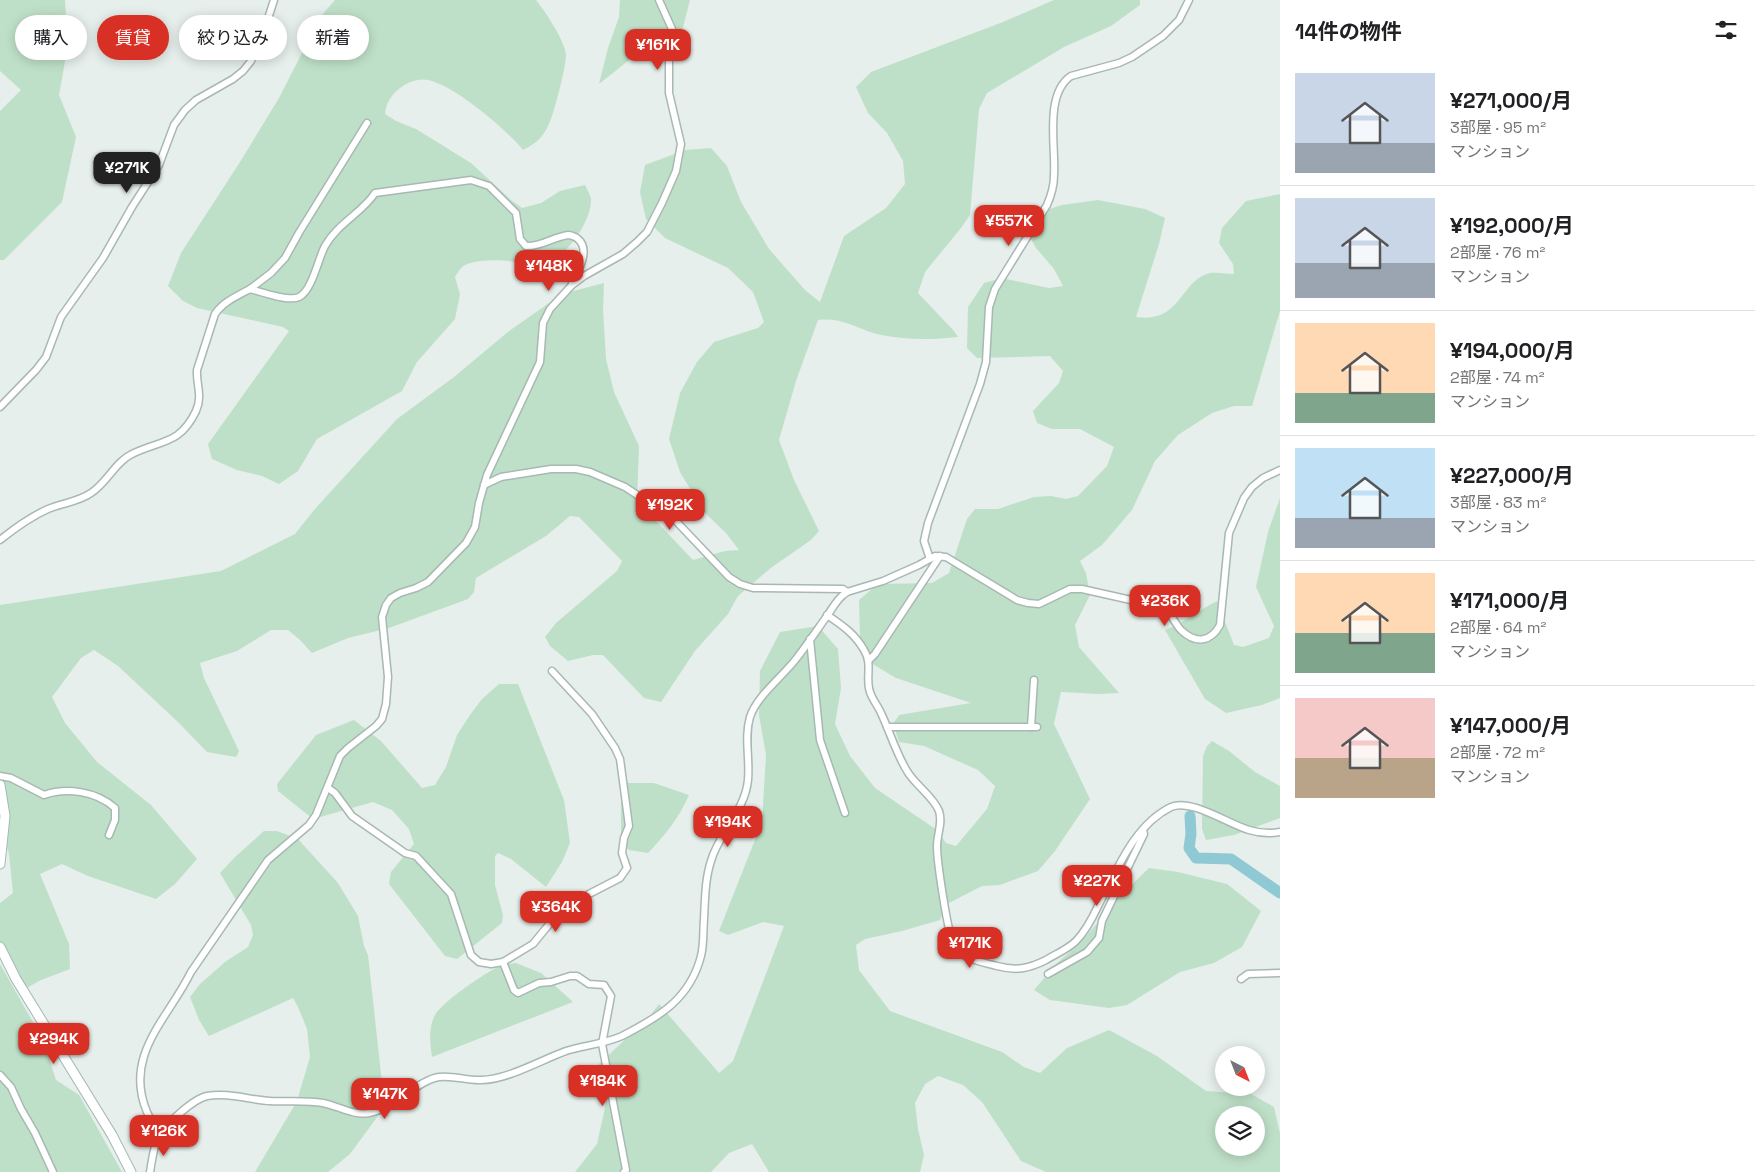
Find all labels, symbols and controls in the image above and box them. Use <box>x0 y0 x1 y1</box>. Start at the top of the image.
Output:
chip: 購入 <box>15 15 87 60</box>
chip: 賃貸 <box>97 15 169 60</box>
chip: 絞り込み <box>179 15 287 60</box>
chip: 新着 <box>297 15 369 60</box>
icon: filters <box>1712 16 1740 44</box>
text: 14件の物件 <box>1295 18 1402 45</box>
pin: ¥161K <box>623 28 693 71</box>
text: ¥161K <box>636 34 680 55</box>
text: ¥271,000/月 <box>1450 87 1572 114</box>
icon: home <box>1335 93 1395 153</box>
text: 3部屋 · 95 m² <box>1450 117 1546 138</box>
text: マンション <box>1450 141 1530 162</box>
pin: ¥271K <box>92 152 162 194</box>
text: ¥271K <box>104 157 150 178</box>
pin: ¥557K <box>974 204 1044 247</box>
text: ¥557K <box>985 210 1033 231</box>
text: ¥192,000/月 <box>1450 212 1574 239</box>
icon: home <box>1335 218 1395 278</box>
text: 2部屋 · 76 m² <box>1450 242 1545 263</box>
pin: ¥148K <box>514 250 584 292</box>
text: ¥148K <box>526 255 572 276</box>
text: マンション <box>1450 266 1530 287</box>
text: ¥194,000/月 <box>1450 337 1575 364</box>
icon: home <box>1335 343 1395 403</box>
text: 2部屋 · 74 m² <box>1450 367 1545 388</box>
text: マンション <box>1450 391 1530 412</box>
text: ¥227,000/月 <box>1450 462 1574 489</box>
icon: home <box>1335 468 1395 528</box>
pin: ¥192K <box>635 488 705 531</box>
text: 3部屋 · 83 m² <box>1450 492 1546 513</box>
text: ¥192K <box>647 494 693 515</box>
text: マンション <box>1450 516 1530 537</box>
pin: ¥236K <box>1130 584 1200 627</box>
text: ¥171,000/月 <box>1450 587 1569 614</box>
text: ¥236K <box>1140 590 1190 611</box>
icon: home <box>1335 593 1395 653</box>
text: 2部屋 · 64 m² <box>1450 617 1546 638</box>
text: マンション <box>1450 641 1530 662</box>
text: ¥147,000/月 <box>1450 712 1571 739</box>
icon: home <box>1335 718 1395 778</box>
text: 2部屋 · 72 m² <box>1450 742 1545 763</box>
text: マンション <box>1450 766 1530 787</box>
pin: ¥194K <box>693 806 763 848</box>
text: ¥194K <box>704 811 752 832</box>
pin: ¥227K <box>1062 864 1132 907</box>
text: ¥227K <box>1073 870 1121 891</box>
pin: ¥364K <box>521 890 591 933</box>
text: ¥364K <box>531 896 581 917</box>
pin: ¥171K <box>935 926 1005 969</box>
text: ¥171K <box>948 932 992 953</box>
pin: ¥294K <box>19 1022 89 1065</box>
text: ¥294K <box>29 1028 79 1049</box>
north arrow <box>1215 1046 1265 1096</box>
map controls <box>1215 1046 1265 1156</box>
pin: ¥184K <box>568 1064 638 1107</box>
text: ¥184K <box>580 1070 626 1091</box>
pin: ¥147K <box>350 1078 420 1120</box>
text: ¥147K <box>362 1083 408 1104</box>
button: layers <box>1215 1106 1265 1156</box>
pin: ¥126K <box>129 1114 199 1157</box>
text: ¥126K <box>141 1120 187 1141</box>

